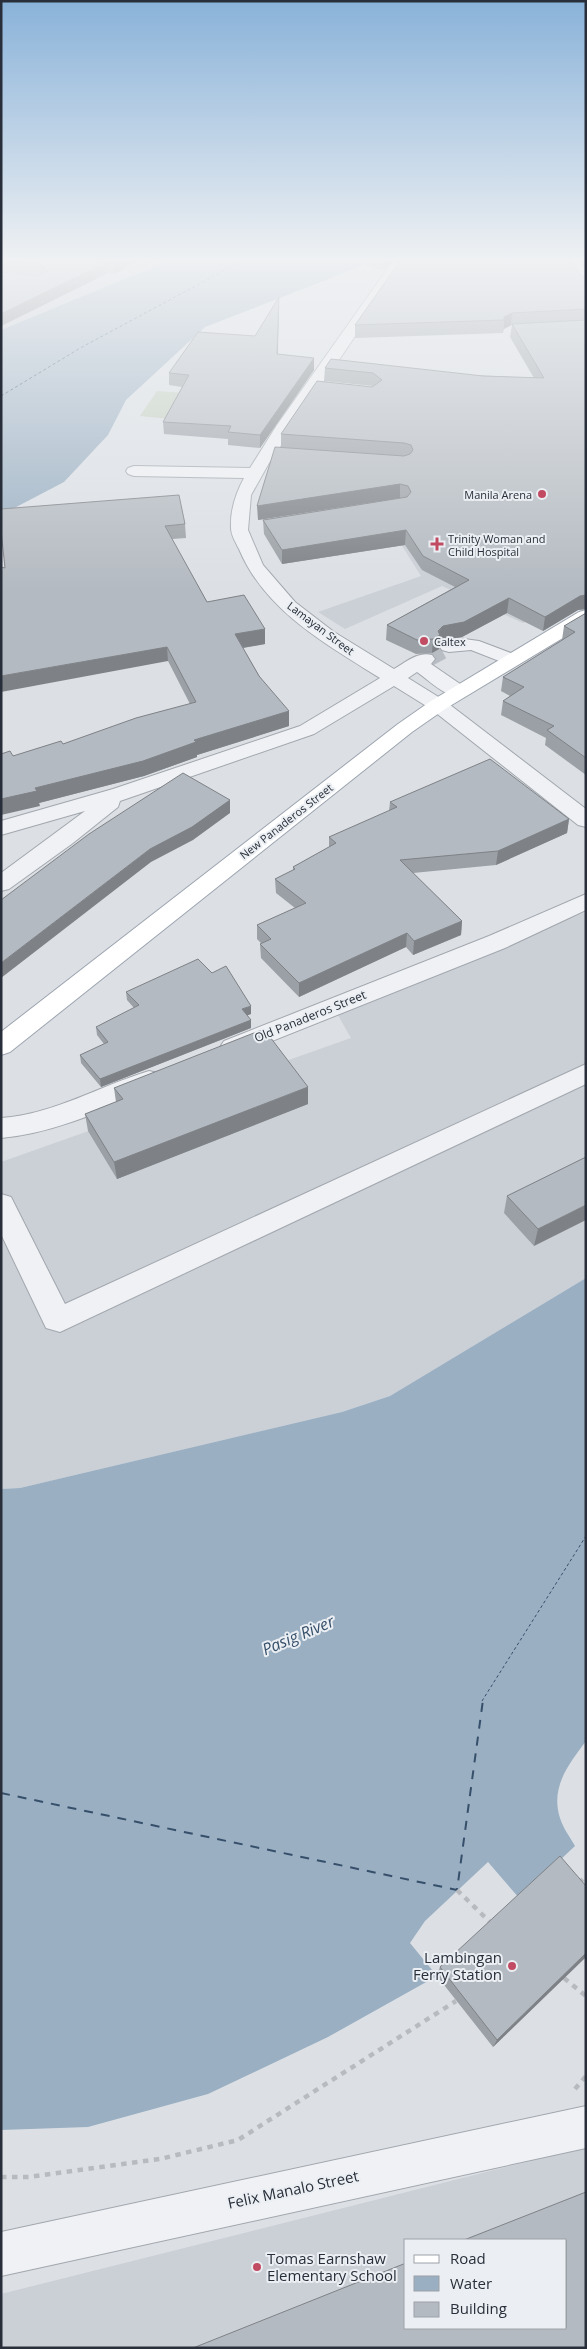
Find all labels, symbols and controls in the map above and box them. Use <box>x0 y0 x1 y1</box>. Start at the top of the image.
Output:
place label: Manila Arena <box>464 487 532 502</box>
marker: Manila Arena <box>536 488 548 500</box>
place label: Trinity Woman and Child Hospital <box>448 531 545 559</box>
marker: Trinity Woman and Child Hospital <box>430 537 444 551</box>
street label: Lamayan Street <box>284 598 358 658</box>
place label: Caltex <box>434 634 466 649</box>
marker: Caltex <box>418 635 430 647</box>
street label: New Panaderos Street <box>236 780 336 862</box>
street label: Old Panaderos Street <box>252 986 368 1046</box>
water label: Pasig River <box>259 1610 338 1660</box>
place label: Lambingan Ferry Station <box>413 1947 502 1984</box>
marker: Lambingan Ferry Station <box>506 1960 518 1972</box>
street label: Felix Manalo Street <box>226 2165 360 2213</box>
legend <box>404 2239 567 2329</box>
place label: Tomas Earnshaw Elementary School <box>267 2248 397 2285</box>
text: Road <box>450 2248 486 2268</box>
marker: Tomas Earnshaw Elementary School <box>251 2261 263 2273</box>
text: Water <box>450 2273 492 2293</box>
text: Building <box>450 2298 507 2318</box>

